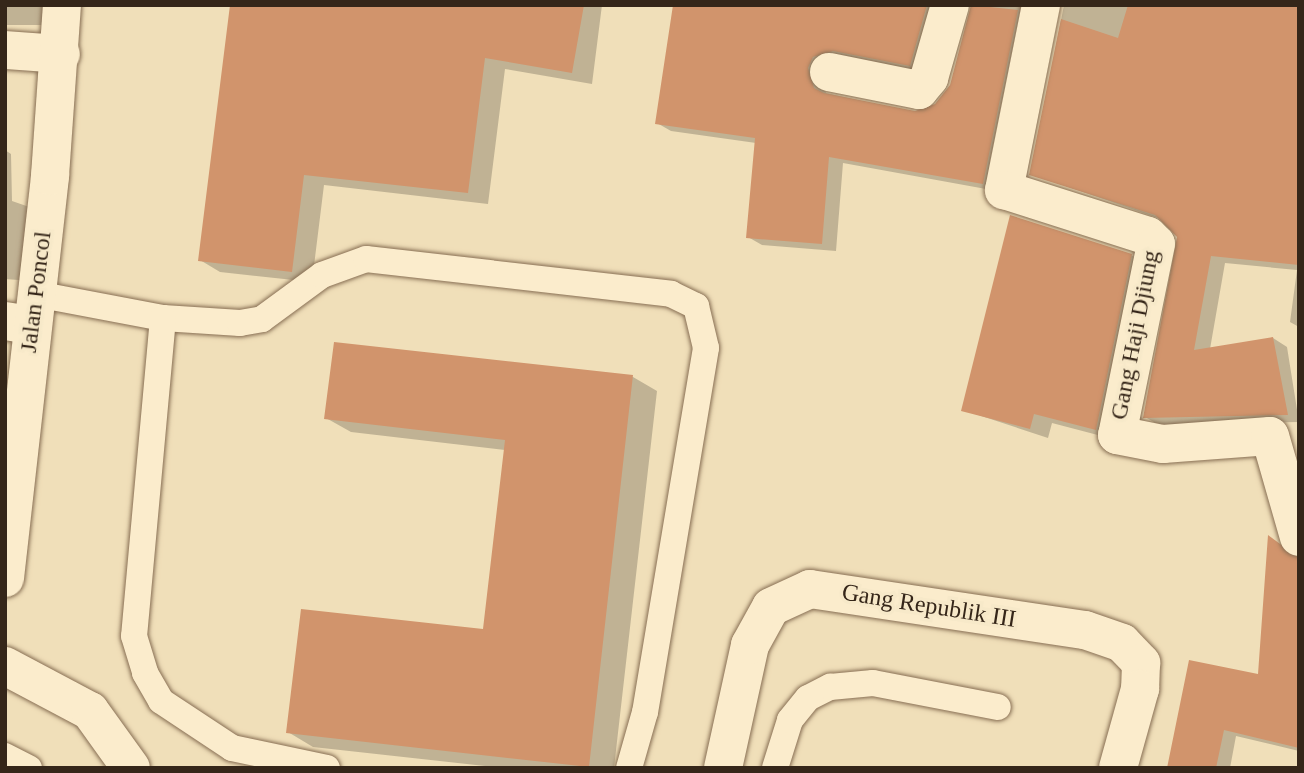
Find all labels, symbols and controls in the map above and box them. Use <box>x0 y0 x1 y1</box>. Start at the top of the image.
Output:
street label: Jalan Poncol <box>14 230 58 354</box>
street label: Gang Haji Djiung <box>1104 248 1166 422</box>
street label: Gang Republik III <box>840 578 1018 634</box>

